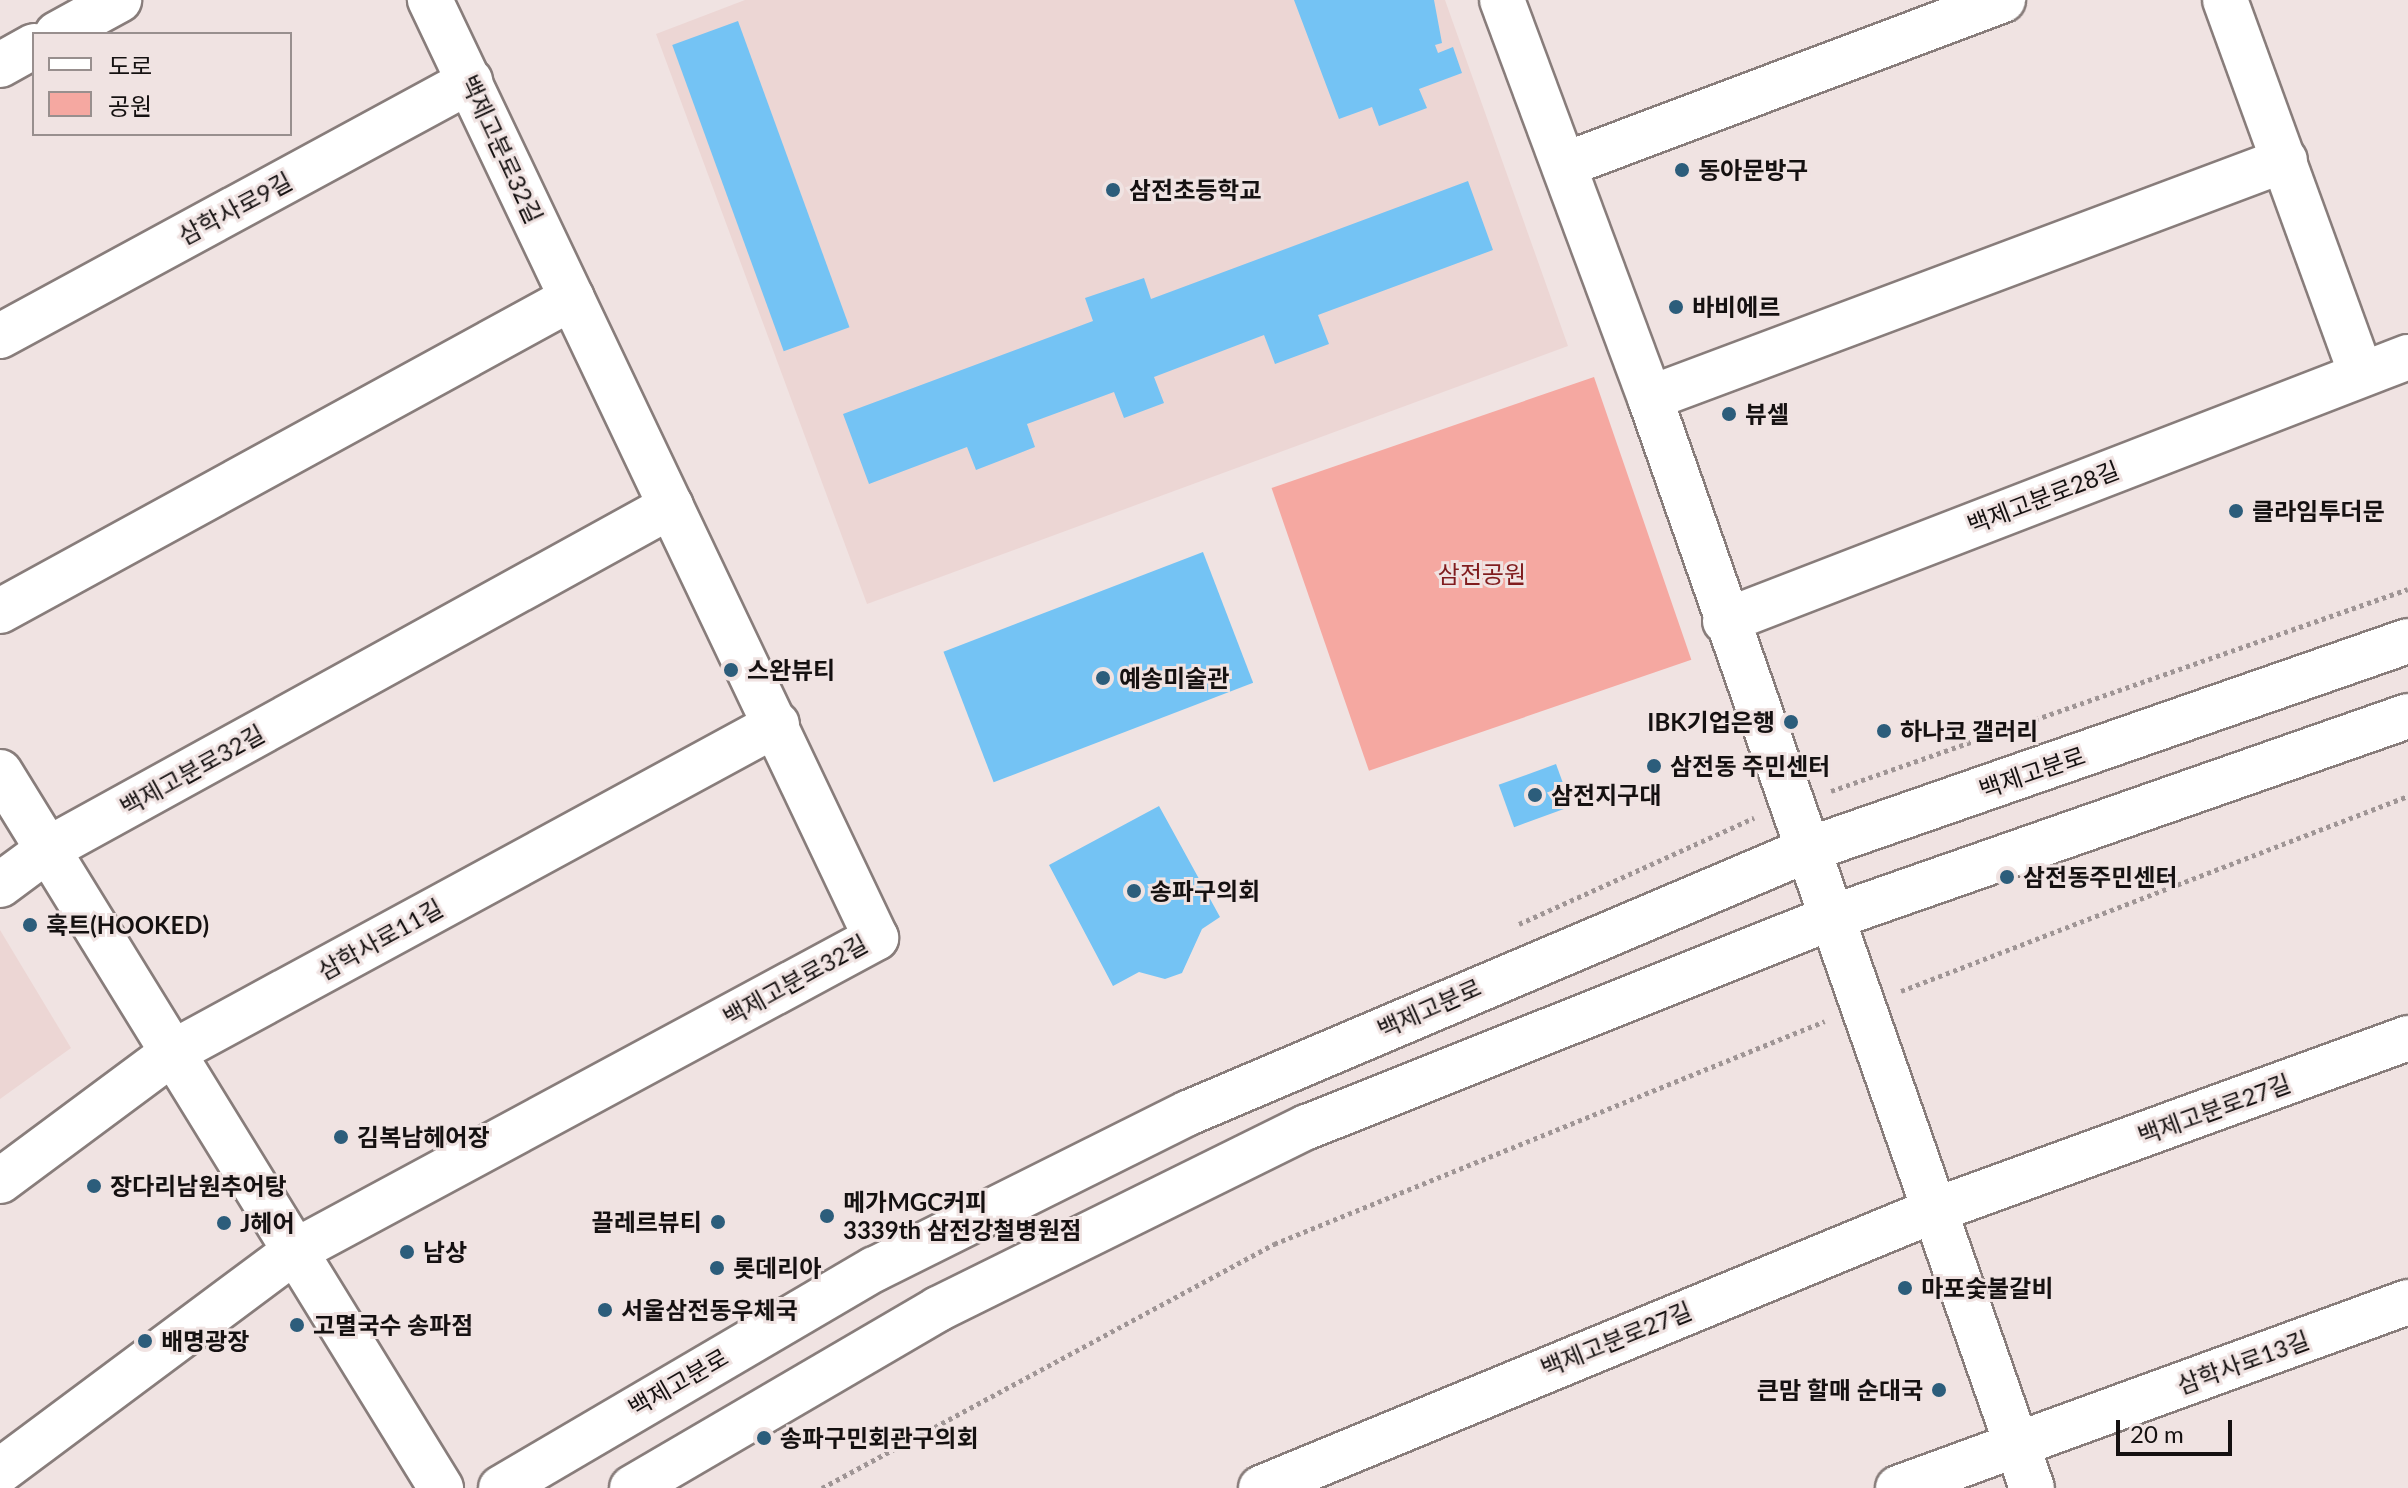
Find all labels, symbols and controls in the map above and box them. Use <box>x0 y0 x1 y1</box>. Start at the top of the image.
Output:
legend <box>32 32 292 136</box>
text: 도로 <box>108 51 152 80</box>
street label: 백제고분로32길 <box>455 70 549 228</box>
text: 공원 <box>108 91 152 120</box>
place label: 동아문방구 <box>1698 156 1808 184</box>
marker: 동아문방구 <box>1673 161 1691 179</box>
street label: 삼학사로9길 <box>173 166 297 250</box>
place label: 삼전초등학교 <box>1129 176 1261 204</box>
marker: 삼전초등학교 <box>1104 181 1122 199</box>
place label: 바비에르 <box>1692 293 1780 321</box>
marker: 바비에르 <box>1667 298 1685 316</box>
place label: 뷰셀 <box>1745 400 1789 428</box>
marker: 뷰셀 <box>1720 405 1738 423</box>
street label: 백제고분로28길 <box>1963 455 2123 539</box>
place label: 클라임투더문 <box>2252 497 2384 525</box>
marker: 클라임투더문 <box>2227 502 2245 520</box>
park label: 삼전공원 <box>1438 560 1526 588</box>
place label: 스완뷰티 <box>747 656 835 684</box>
marker: 스완뷰티 <box>722 661 740 679</box>
place label: 예송미술관 <box>1119 664 1229 692</box>
marker: 예송미술관 <box>1094 669 1112 687</box>
place label: IBK기업은행 <box>1647 708 1775 736</box>
marker: IBK기업은행 <box>1782 713 1800 731</box>
place label: 하나코 갤러리 <box>1900 717 2038 745</box>
street label: 백제고분로32길 <box>115 719 269 821</box>
marker: 하나코 갤러리 <box>1875 722 1893 740</box>
street label: 백제고분로 <box>1975 740 2089 804</box>
place label: 삼전동 주민센터 <box>1670 752 1830 780</box>
marker: 삼전동 주민센터 <box>1645 757 1663 775</box>
place label: 삼전지구대 <box>1551 781 1661 809</box>
marker: 삼전지구대 <box>1526 786 1544 804</box>
place label: 삼전동주민센터 <box>2023 863 2178 891</box>
marker: 삼전동주민센터 <box>1998 868 2016 886</box>
place label: 송파구의회 <box>1150 877 1260 905</box>
marker: 송파구의회 <box>1125 882 1143 900</box>
street label: 삼학사로11길 <box>313 893 447 985</box>
place label: 훅트(HOOKED) <box>46 911 209 939</box>
marker: 훅트(HOOKED) <box>21 916 39 934</box>
street label: 백제고분로32길 <box>718 929 872 1031</box>
street label: 백제고분로 <box>1373 972 1485 1044</box>
street label: 백제고분로27길 <box>2134 1068 2294 1150</box>
place label: 김복남헤어장 <box>357 1123 489 1151</box>
marker: 김복남헤어장 <box>332 1128 350 1146</box>
place label: 장다리남원추어탕 <box>110 1172 287 1200</box>
marker: 장다리남원추어탕 <box>85 1177 103 1195</box>
place label: 메가MGC커피 3339th 삼전강철병원점 <box>843 1188 1082 1244</box>
marker: 메가MGC커피 3339th 삼전강철병원점 <box>818 1207 836 1225</box>
place label: 끌레르뷰티 <box>592 1208 702 1236</box>
place label: J헤어 <box>240 1209 294 1237</box>
marker: 끌레르뷰티 <box>709 1213 727 1231</box>
marker: J헤어 <box>215 1214 233 1232</box>
place label: 남상 <box>423 1238 467 1266</box>
marker: 남상 <box>398 1243 416 1261</box>
place label: 롯데리아 <box>733 1254 821 1282</box>
marker: 롯데리아 <box>708 1259 726 1277</box>
place label: 마포숯불갈비 <box>1921 1274 2053 1302</box>
marker: 마포숯불갈비 <box>1896 1279 1914 1297</box>
place label: 서울삼전동우체국 <box>621 1296 798 1324</box>
street label: 백제고분로27길 <box>1536 1296 1696 1382</box>
marker: 서울삼전동우체국 <box>596 1301 614 1319</box>
place label: 고멸국수 송파점 <box>313 1311 473 1339</box>
marker: 고멸국수 송파점 <box>288 1316 306 1334</box>
street label: 삼학사로13길 <box>2173 1325 2313 1399</box>
place label: 배명광장 <box>161 1327 249 1355</box>
marker: 배명광장 <box>136 1332 154 1350</box>
street label: 백제고분로 <box>623 1342 733 1422</box>
place label: 큰맘 할매 순대국 <box>1757 1376 1923 1404</box>
marker: 큰맘 할매 순대국 <box>1930 1381 1948 1399</box>
scale bar <box>2120 1404 2236 1454</box>
text: 20 m <box>2130 1419 2184 1448</box>
place label: 송파구민회관구의회 <box>780 1424 979 1452</box>
marker: 송파구민회관구의회 <box>755 1429 773 1447</box>

